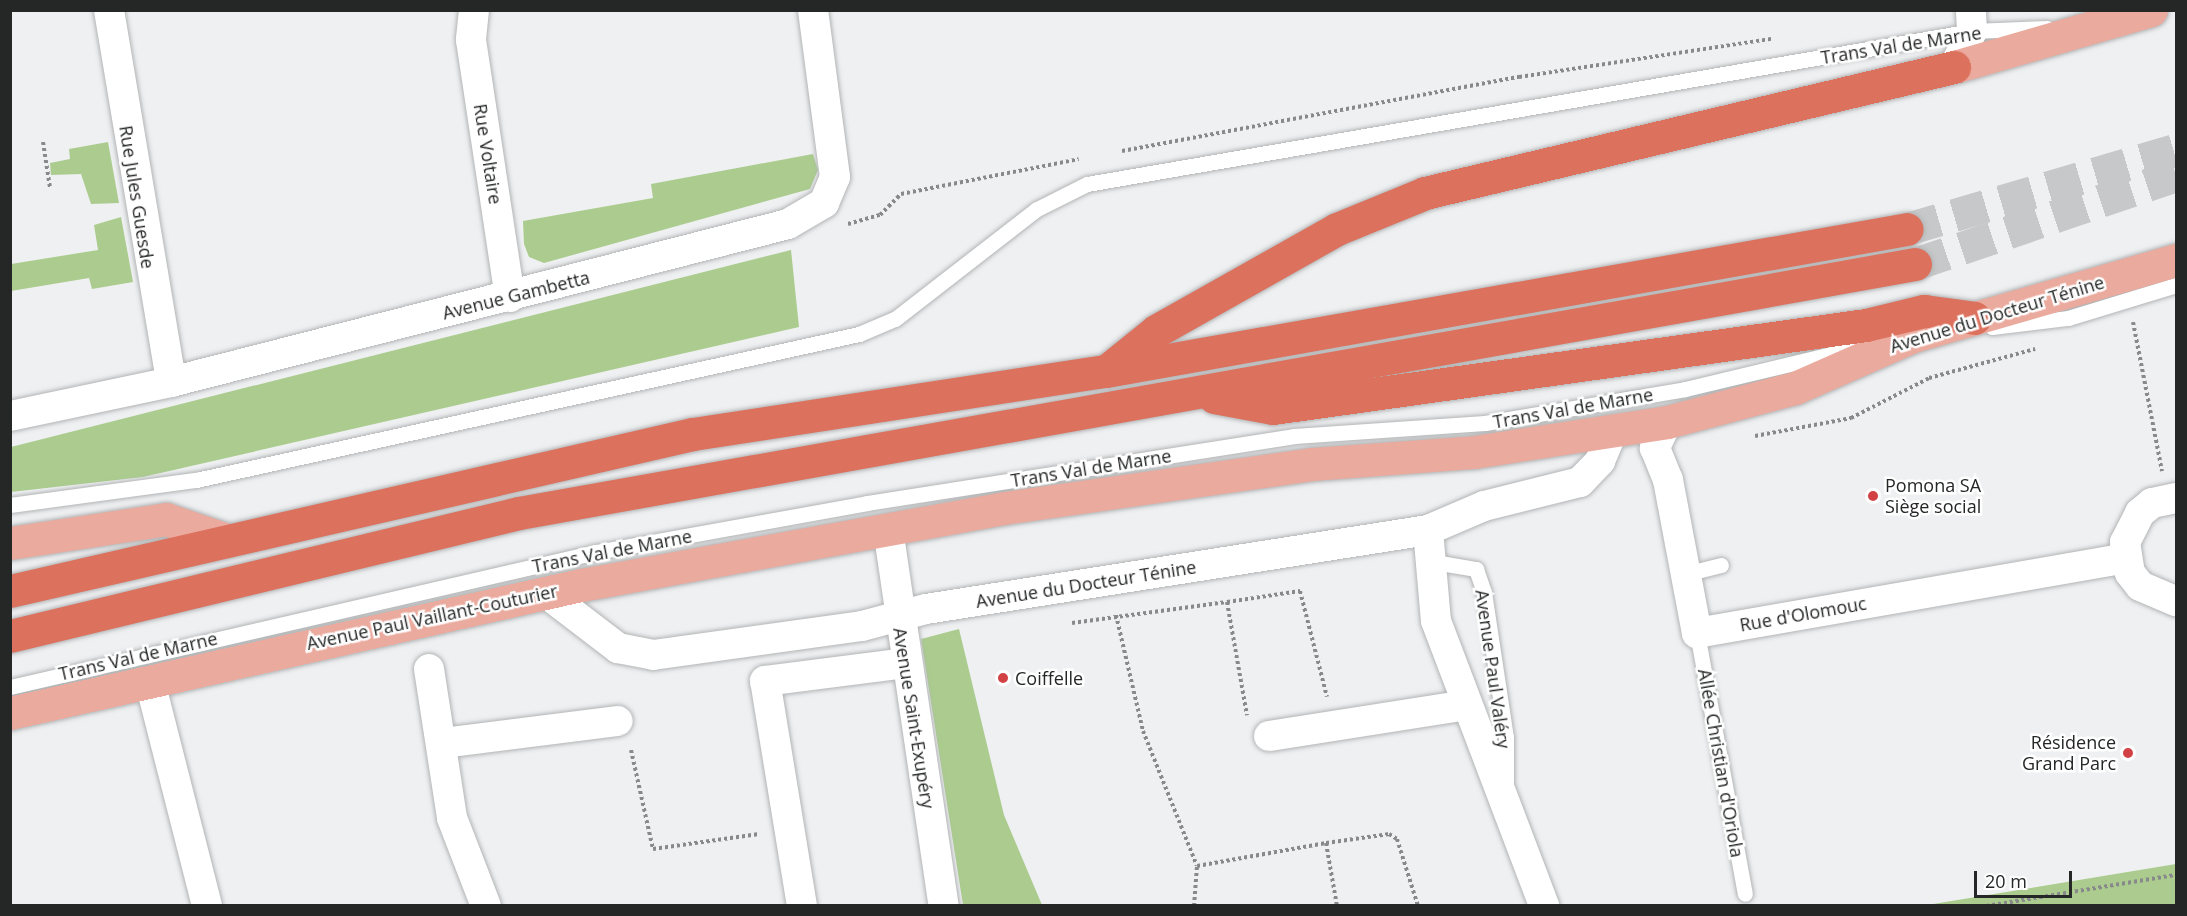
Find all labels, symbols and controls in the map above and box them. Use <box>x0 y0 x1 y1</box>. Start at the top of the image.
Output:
street label: Trans Val de Marne <box>1819 22 1983 68</box>
street label: Rue Voltaire <box>469 102 507 206</box>
street label: Rue Jules Guesde <box>115 124 159 270</box>
street label: Avenue Gambetta <box>440 266 592 324</box>
street label: Avenue du Docteur Ténine <box>1887 271 2107 357</box>
street label: Trans Val de Marne <box>1491 383 1655 433</box>
street label: Trans Val de Marne <box>1009 445 1173 491</box>
place label: Pomona SA Siège social <box>1885 475 1981 518</box>
marker: Pomona SA Siège social <box>1866 489 1880 503</box>
street label: Trans Val de Marne <box>530 525 694 577</box>
street label: Avenue du Docteur Ténine <box>974 556 1198 612</box>
street label: Avenue Paul Vaillant-Couturier <box>305 580 559 654</box>
street label: Avenue Paul Valéry <box>1471 588 1515 750</box>
street label: Rue d'Olomouc <box>1738 592 1868 636</box>
street label: Avenue Saint-Exupéry <box>889 626 939 810</box>
street label: Trans Val de Marne <box>57 627 219 685</box>
place label: Coiffelle <box>1015 667 1083 689</box>
street label: Allée Christian d'Oriola <box>1694 667 1748 859</box>
marker: Coiffelle <box>996 671 1010 685</box>
place label: Résidence Grand Parc <box>2022 732 2116 774</box>
marker: Résidence Grand Parc <box>2121 746 2135 760</box>
scale bar <box>1977 859 2074 897</box>
text: 20 m <box>1985 869 2027 893</box>

